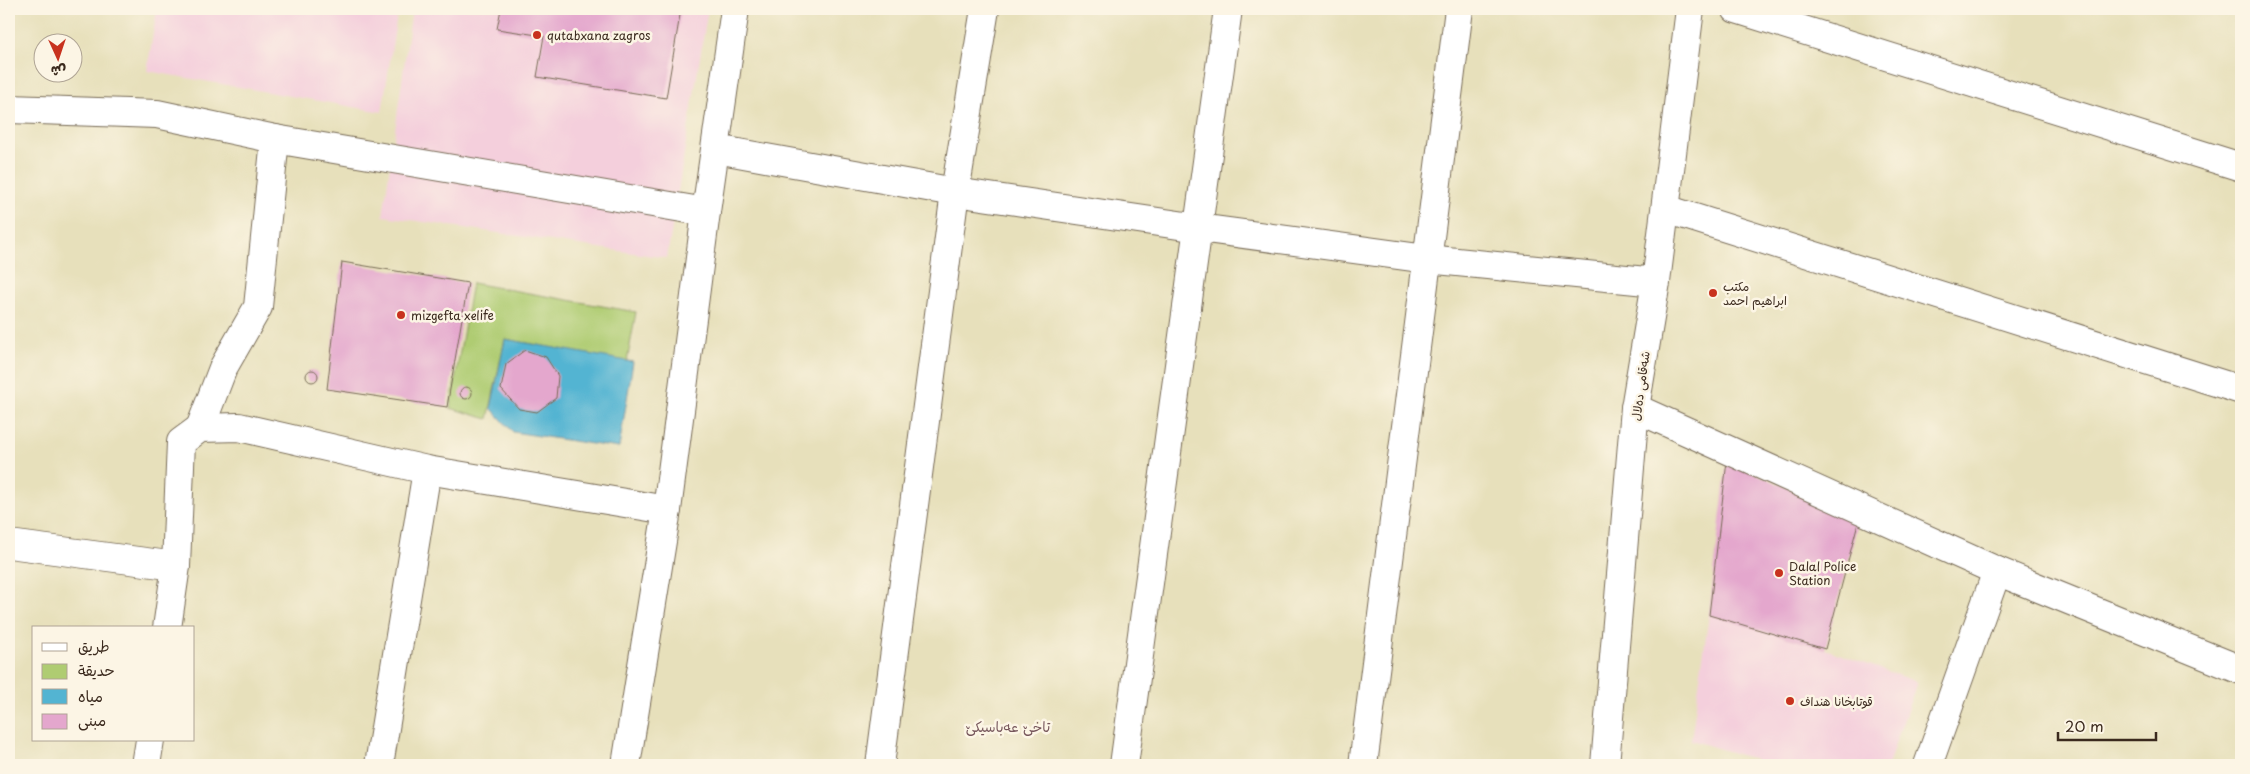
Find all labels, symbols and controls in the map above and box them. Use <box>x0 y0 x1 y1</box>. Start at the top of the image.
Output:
place label: qutabxana zagros <box>547 26 651 44</box>
marker: qutabxana zagros <box>531 29 543 41</box>
north arrow <box>32 32 82 82</box>
text: ش <box>50 61 67 82</box>
place label: مكتب ابراهيم احمد <box>1723 277 1787 310</box>
marker: مكتب ابراهيم احمد <box>1707 287 1719 299</box>
place label: mizgefta xelife <box>411 306 494 324</box>
marker: mizgefta xelife <box>395 309 407 321</box>
street label: شەقامی دەلال <box>1626 350 1654 422</box>
place label: Dalal Police Station <box>1789 557 1856 589</box>
marker: Dalal Police Station <box>1773 567 1785 579</box>
legend <box>32 626 195 742</box>
text: طريق <box>78 634 110 657</box>
text: حديقة <box>78 658 115 681</box>
text: مياه <box>78 684 103 707</box>
place label: قوتابخانا هنداف <box>1800 692 1873 710</box>
marker: قوتابخانا هنداف <box>1784 695 1796 707</box>
text: مبنى <box>78 708 106 731</box>
scale bar <box>2058 709 2155 741</box>
text: 20 m <box>2065 714 2104 737</box>
district label: تاخێ عه‌باسيكێ <box>966 716 1051 737</box>

